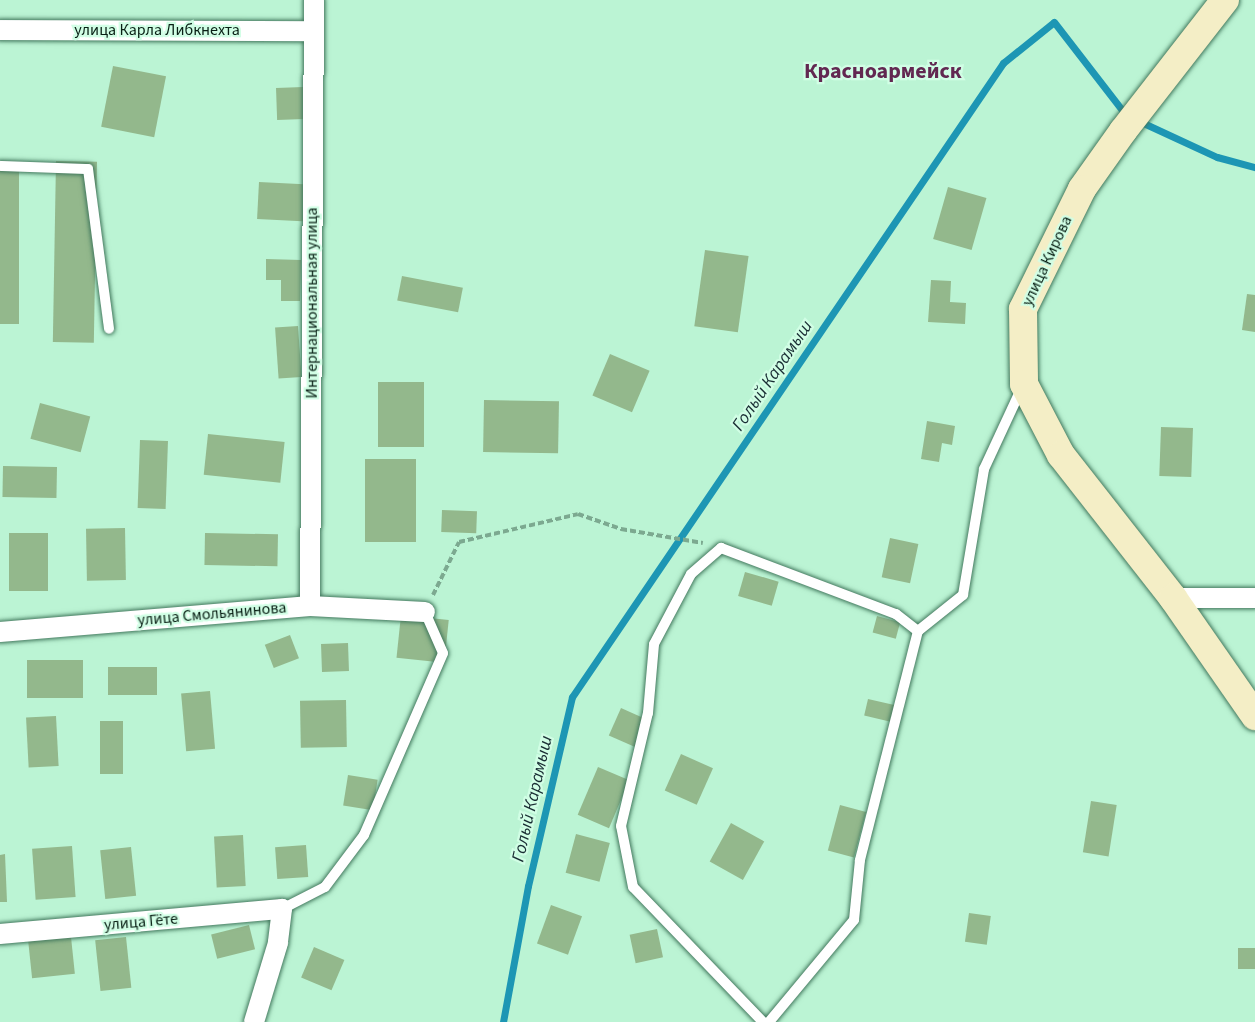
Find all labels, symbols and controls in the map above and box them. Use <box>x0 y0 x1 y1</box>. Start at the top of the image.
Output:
street label: улица Карла Либкнехта <box>74 20 240 40</box>
district label: Красноармейск <box>804 59 962 85</box>
street label: Интернациональная улица <box>302 207 322 399</box>
street label: улица Кирова <box>1018 213 1076 309</box>
water label: Голый Карамыш <box>728 317 818 435</box>
street label: улица Смольянинова <box>137 598 287 630</box>
water label: Голый Карамыш <box>508 734 558 864</box>
street label: улица Гёте <box>103 909 179 935</box>

